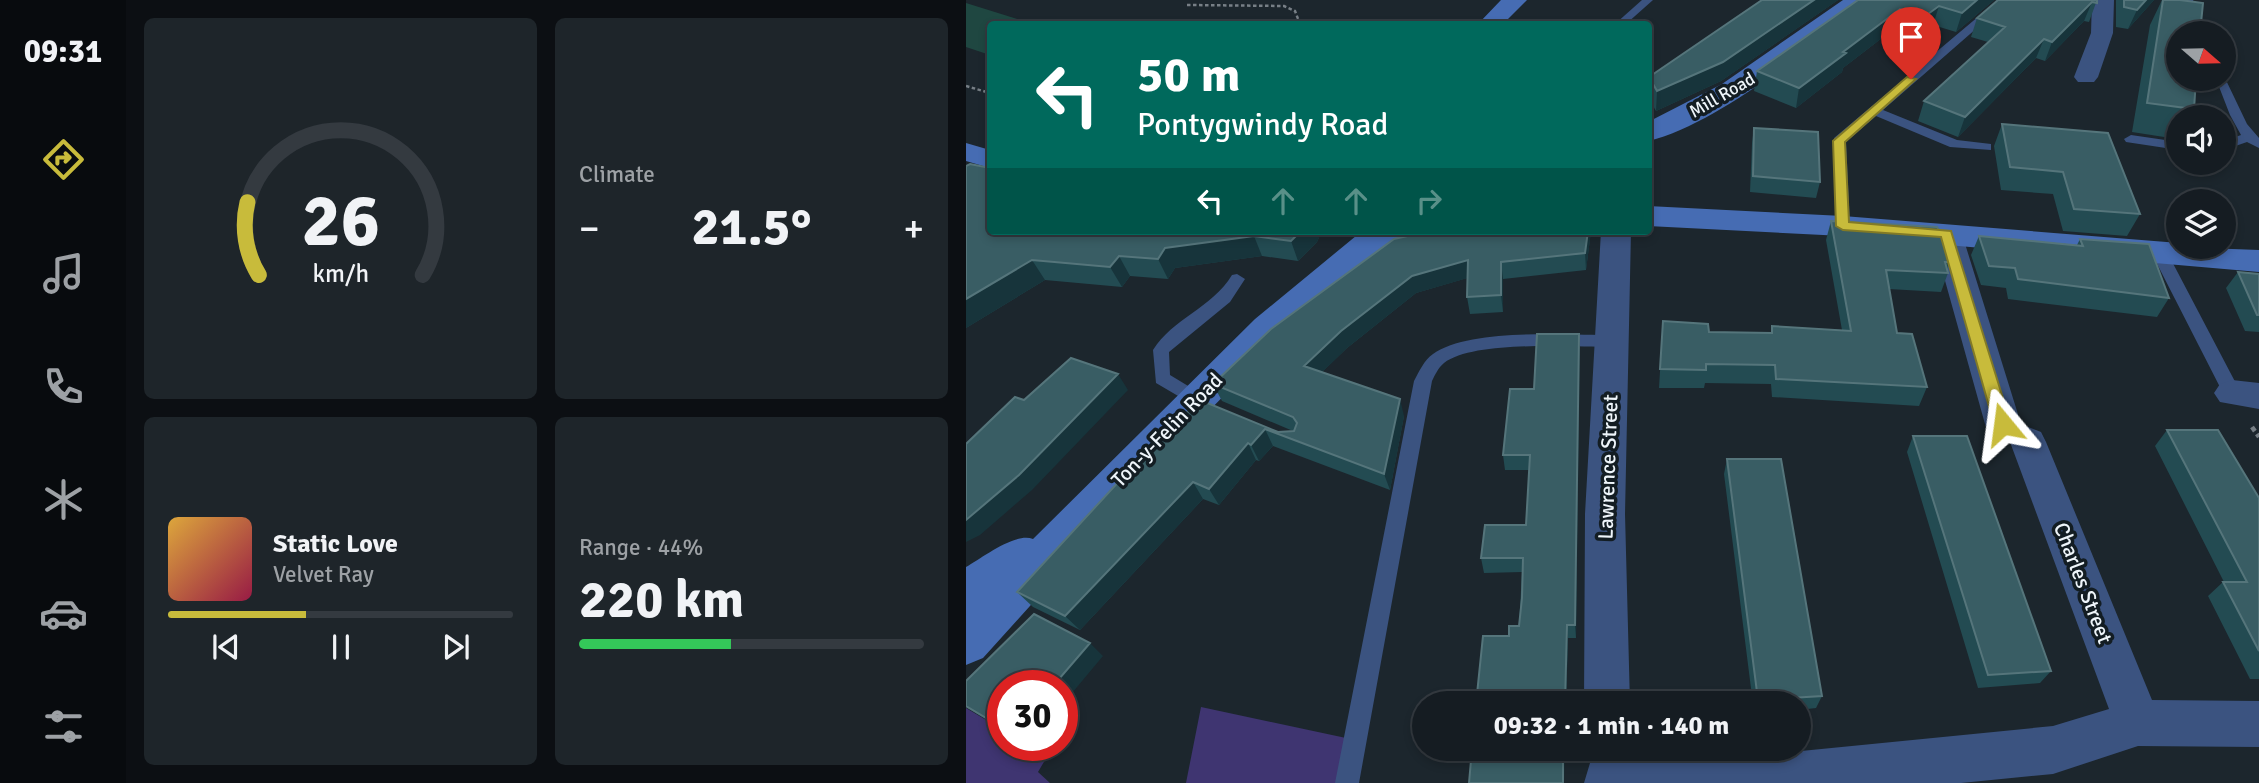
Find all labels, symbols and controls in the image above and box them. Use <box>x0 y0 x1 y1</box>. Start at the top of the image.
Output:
pin <box>1881 7 1941 79</box>
icon: arrive <box>1892 18 1930 56</box>
north arrow <box>2166 21 2236 91</box>
map controls <box>2166 21 2236 259</box>
text: 09:31 <box>24 32 102 71</box>
text: 50 m <box>1137 45 1240 105</box>
icon: left <box>1022 49 1113 140</box>
street label: Mill Road <box>1685 67 1759 123</box>
text: Pontygwindy Road <box>1137 105 1388 144</box>
button: sound <box>2166 105 2236 175</box>
icon: directions <box>39 135 88 184</box>
text: Climate <box>579 160 655 189</box>
text: 26 <box>301 177 380 266</box>
icon: left <box>1191 182 1229 220</box>
icon: ahead <box>1264 182 1302 220</box>
icon: ahead <box>1337 182 1375 220</box>
icon: right <box>1410 182 1448 220</box>
button: layers <box>2166 189 2236 259</box>
text: 21.5° <box>692 195 811 259</box>
text: − <box>579 205 600 252</box>
text: + <box>903 205 924 252</box>
icon: music <box>39 249 88 298</box>
text: km/h <box>312 257 369 288</box>
icon: phone <box>39 362 88 411</box>
street label: Ton-y-Felin Road <box>1106 367 1228 493</box>
position arrow <box>1966 387 2040 461</box>
street label: Lawrence Street <box>1592 394 1624 540</box>
icon: climate <box>39 475 88 524</box>
street label: Charles Street <box>2048 519 2118 647</box>
text: Static Love <box>273 528 398 560</box>
text: Range · 44% <box>579 533 703 562</box>
text: Velvet Ray <box>273 560 374 589</box>
text: 220 km <box>579 568 744 632</box>
icon: car <box>39 589 88 638</box>
icon: previous <box>207 628 245 666</box>
icon: pause <box>322 628 360 666</box>
icon: next <box>437 628 475 666</box>
speed limit sign: 30 <box>987 670 1078 761</box>
icon: filters <box>39 702 88 751</box>
text: 09:32 · 1 min · 140 m <box>1494 710 1729 742</box>

